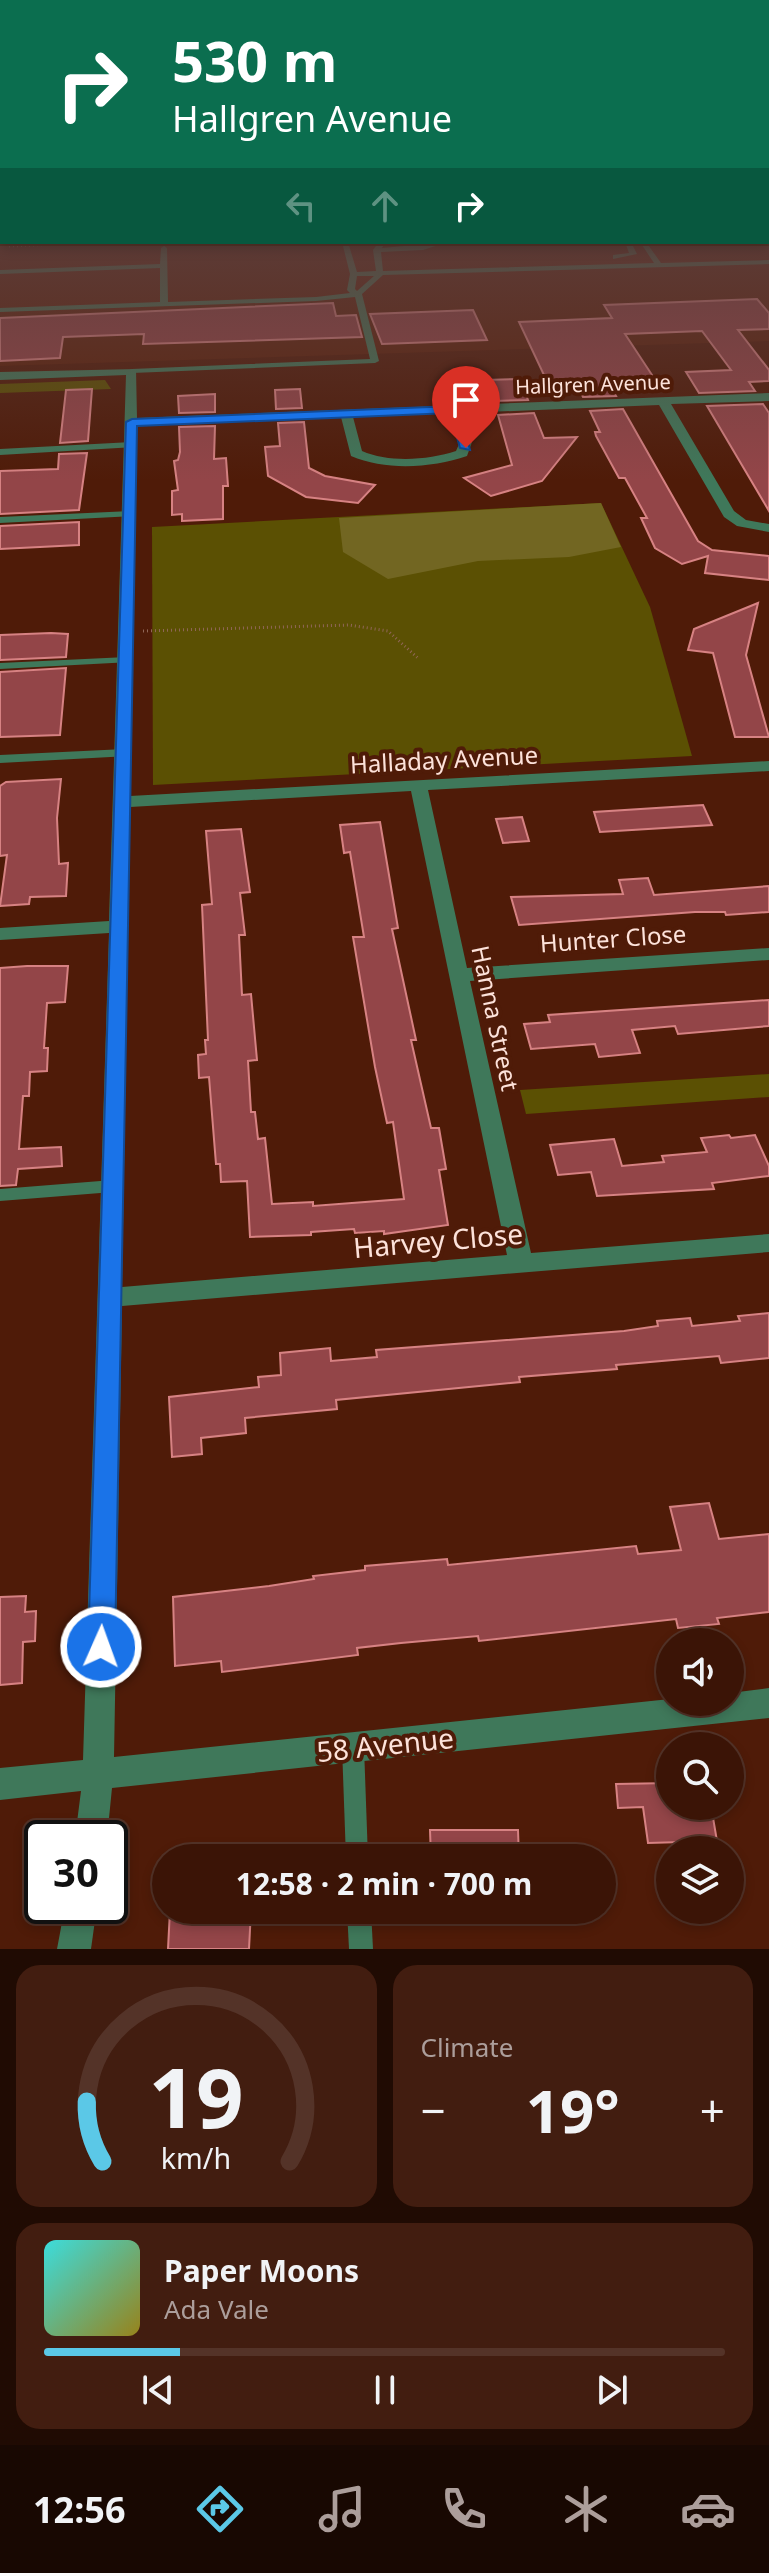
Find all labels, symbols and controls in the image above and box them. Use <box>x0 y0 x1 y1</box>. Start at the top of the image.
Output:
text: 530 m <box>172 22 337 98</box>
icon: right <box>40 32 144 136</box>
text: Hallgren Avenue <box>172 94 452 143</box>
icon: left <box>279 184 323 228</box>
icon: ahead <box>363 184 407 228</box>
icon: right <box>447 184 491 228</box>
pin <box>432 366 500 448</box>
street label: Hallgren Avenue <box>515 368 671 400</box>
icon: arrive <box>444 378 488 422</box>
street label: Halladay Avenue <box>349 738 539 780</box>
street label: Hunter Close <box>539 916 687 960</box>
street label: Hanna Street <box>465 942 528 1094</box>
street label: Harvey Close <box>352 1214 524 1266</box>
position arrow <box>59 1605 143 1689</box>
map controls <box>656 1628 744 1924</box>
button: sound <box>656 1628 744 1716</box>
street label: 58 Avenue <box>315 1718 455 1770</box>
button: search <box>656 1732 744 1820</box>
speed limit sign: 30 <box>24 1820 128 1924</box>
button: layers <box>656 1836 744 1924</box>
text: 12:58 · 2 min · 700 m <box>236 1863 532 1904</box>
text: Climate <box>421 2029 513 2065</box>
text: 19 <box>149 2039 244 2152</box>
text: 19° <box>526 2069 620 2151</box>
text: − <box>421 2080 446 2140</box>
text: + <box>700 2080 725 2140</box>
text: km/h <box>161 2138 231 2177</box>
text: Paper Moons <box>164 2250 359 2291</box>
text: Ada Vale <box>164 2291 269 2327</box>
icon: previous <box>136 2368 180 2412</box>
icon: pause <box>363 2368 407 2412</box>
icon: next <box>590 2368 634 2412</box>
icon: directions <box>192 2481 248 2537</box>
icon: music <box>314 2481 370 2537</box>
icon: phone <box>436 2481 492 2537</box>
icon: climate <box>558 2481 614 2537</box>
icon: car <box>680 2481 736 2537</box>
text: 12:56 <box>33 2485 126 2534</box>

